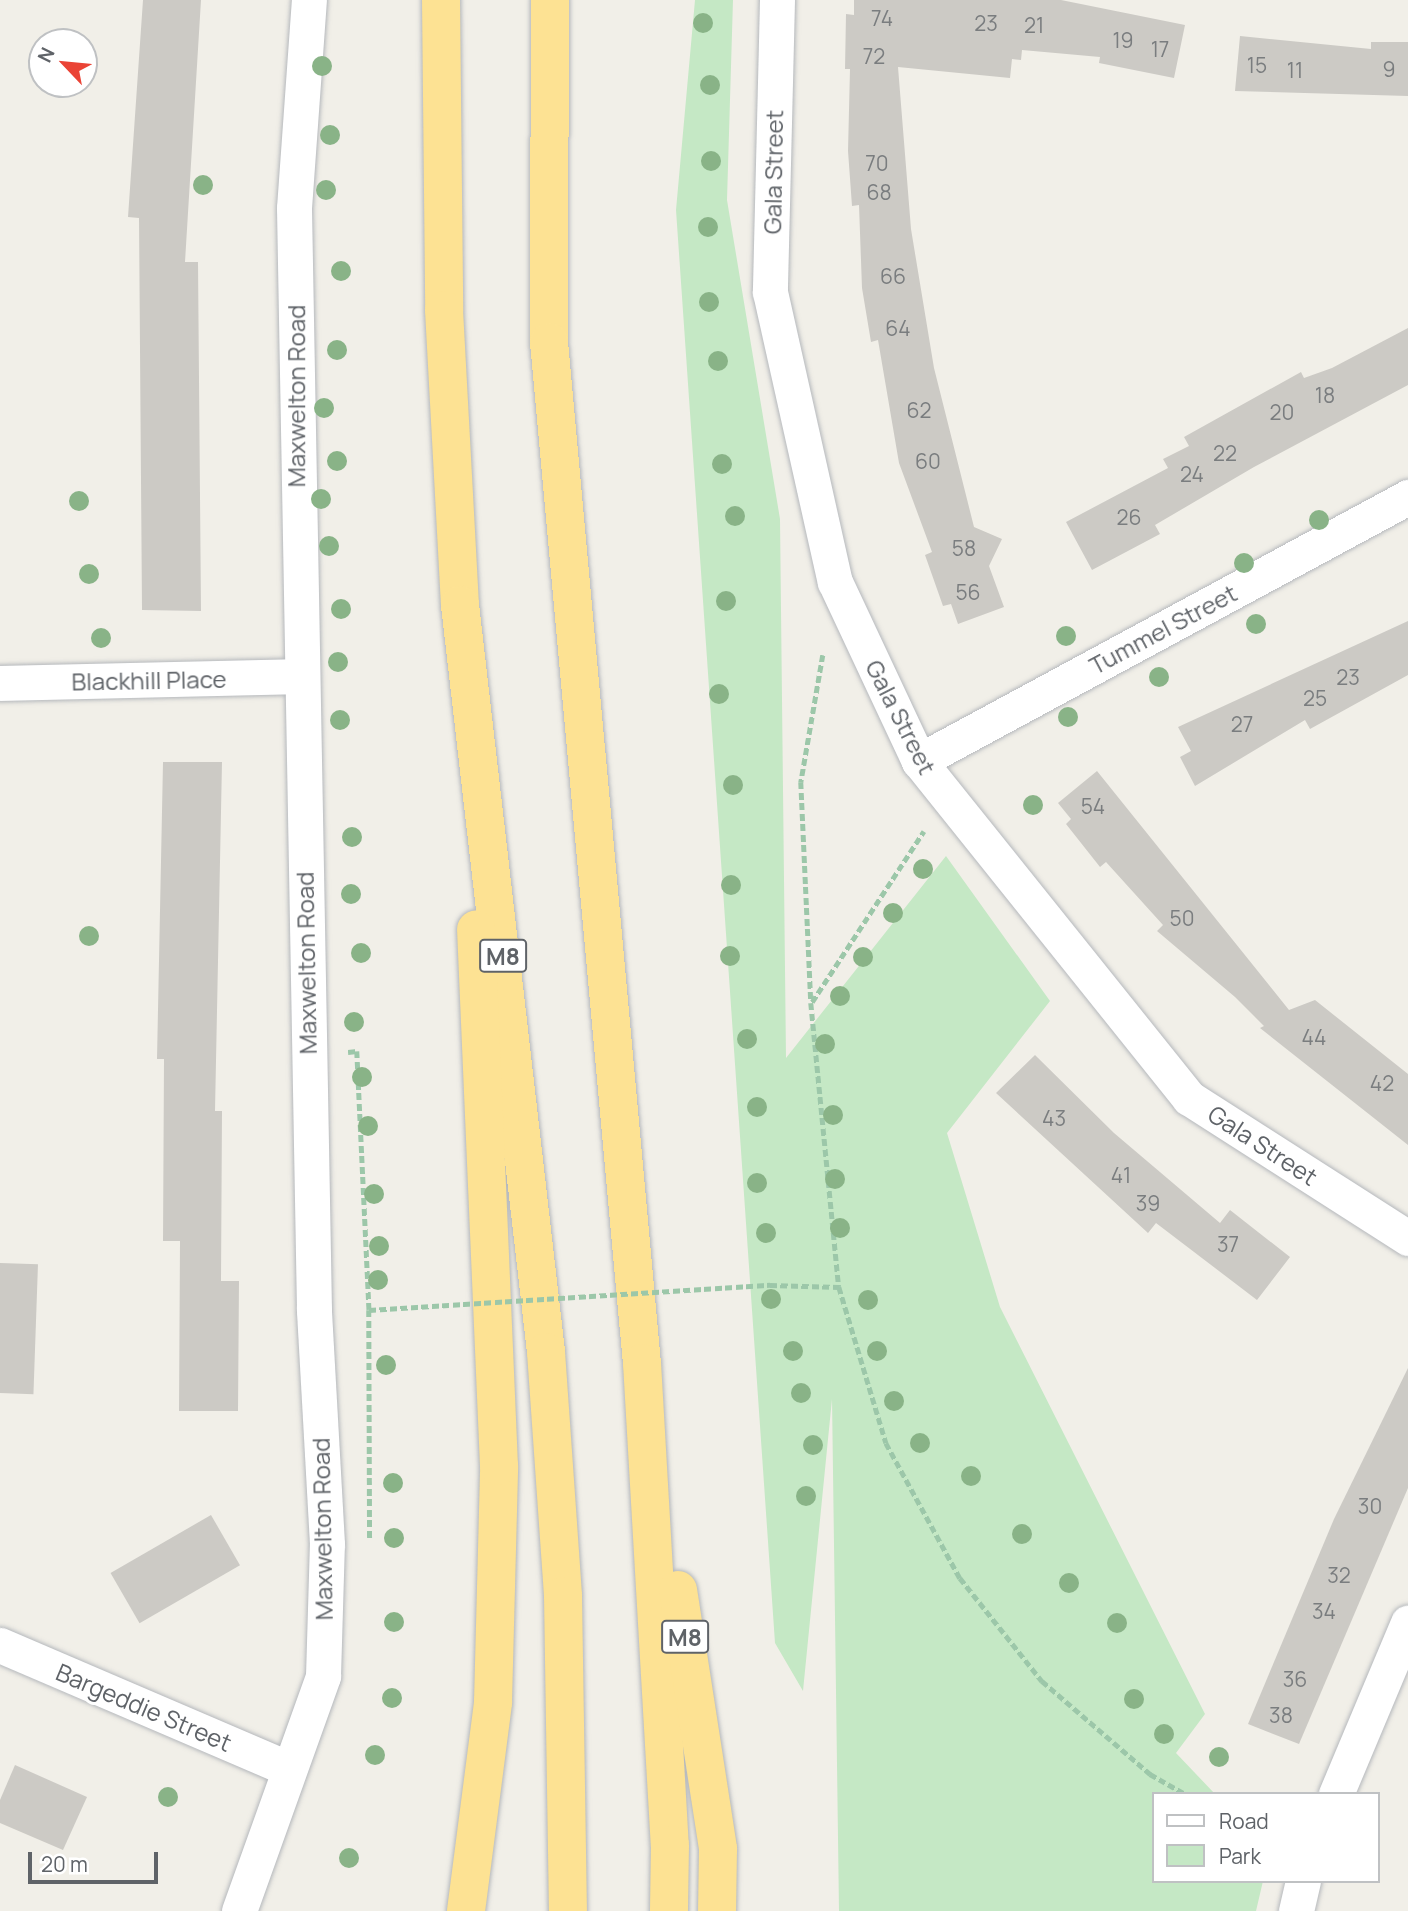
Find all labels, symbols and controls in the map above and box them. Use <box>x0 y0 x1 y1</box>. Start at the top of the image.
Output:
house number: 74 <box>871 5 893 31</box>
house number: 23 <box>974 10 998 36</box>
house number: 21 <box>1024 12 1044 38</box>
house number: 19 <box>1112 27 1134 53</box>
north arrow <box>28 28 98 98</box>
house number: 17 <box>1151 36 1169 62</box>
text: N <box>31 43 61 67</box>
house number: 72 <box>863 43 885 69</box>
house number: 15 <box>1247 52 1267 78</box>
house number: 9 <box>1382 56 1396 82</box>
house number: 11 <box>1287 57 1303 83</box>
street label: Gala Street <box>758 110 788 234</box>
house number: 70 <box>865 150 889 176</box>
house number: 68 <box>866 179 892 205</box>
house number: 66 <box>880 263 906 289</box>
street label: Maxwelton Road <box>282 305 310 487</box>
house number: 64 <box>885 315 911 341</box>
house number: 18 <box>1315 382 1335 408</box>
house number: 62 <box>906 397 932 423</box>
house number: 20 <box>1270 399 1294 425</box>
house number: 22 <box>1213 440 1237 466</box>
house number: 60 <box>915 448 941 474</box>
house number: 24 <box>1180 461 1204 487</box>
house number: 26 <box>1116 504 1142 530</box>
house number: 58 <box>952 535 976 561</box>
street label: Tummel Street <box>1084 578 1242 680</box>
house number: 56 <box>955 579 981 605</box>
street label: Gala Street <box>860 655 942 779</box>
street label: Blackhill Place <box>71 664 227 696</box>
house number: 23 <box>1336 664 1360 690</box>
house number: 25 <box>1303 685 1327 711</box>
house number: 27 <box>1231 711 1253 737</box>
house number: 54 <box>1081 793 1105 819</box>
street label: Maxwelton Road <box>290 871 322 1055</box>
house number: 50 <box>1170 905 1194 931</box>
road number: M8 <box>478 937 528 976</box>
house number: 44 <box>1302 1024 1326 1050</box>
house number: 42 <box>1370 1070 1394 1096</box>
street label: Gala Street <box>1203 1099 1323 1191</box>
house number: 43 <box>1042 1105 1066 1131</box>
house number: 41 <box>1111 1162 1131 1188</box>
house number: 39 <box>1136 1190 1160 1216</box>
house number: 37 <box>1217 1231 1239 1257</box>
street label: Maxwelton Road <box>306 1437 338 1621</box>
house number: 30 <box>1358 1493 1382 1519</box>
house number: 32 <box>1327 1562 1351 1588</box>
house number: 34 <box>1312 1598 1336 1624</box>
road number: M8 <box>660 1618 710 1656</box>
street label: Bargeddie Street <box>52 1657 236 1757</box>
house number: 36 <box>1283 1666 1307 1692</box>
house number: 38 <box>1269 1702 1293 1728</box>
legend <box>1152 1792 1380 1883</box>
text: Road <box>1219 1807 1269 1835</box>
scale bar <box>32 1838 161 1882</box>
text: Park <box>1219 1842 1261 1870</box>
text: 20 m <box>41 1850 88 1878</box>

